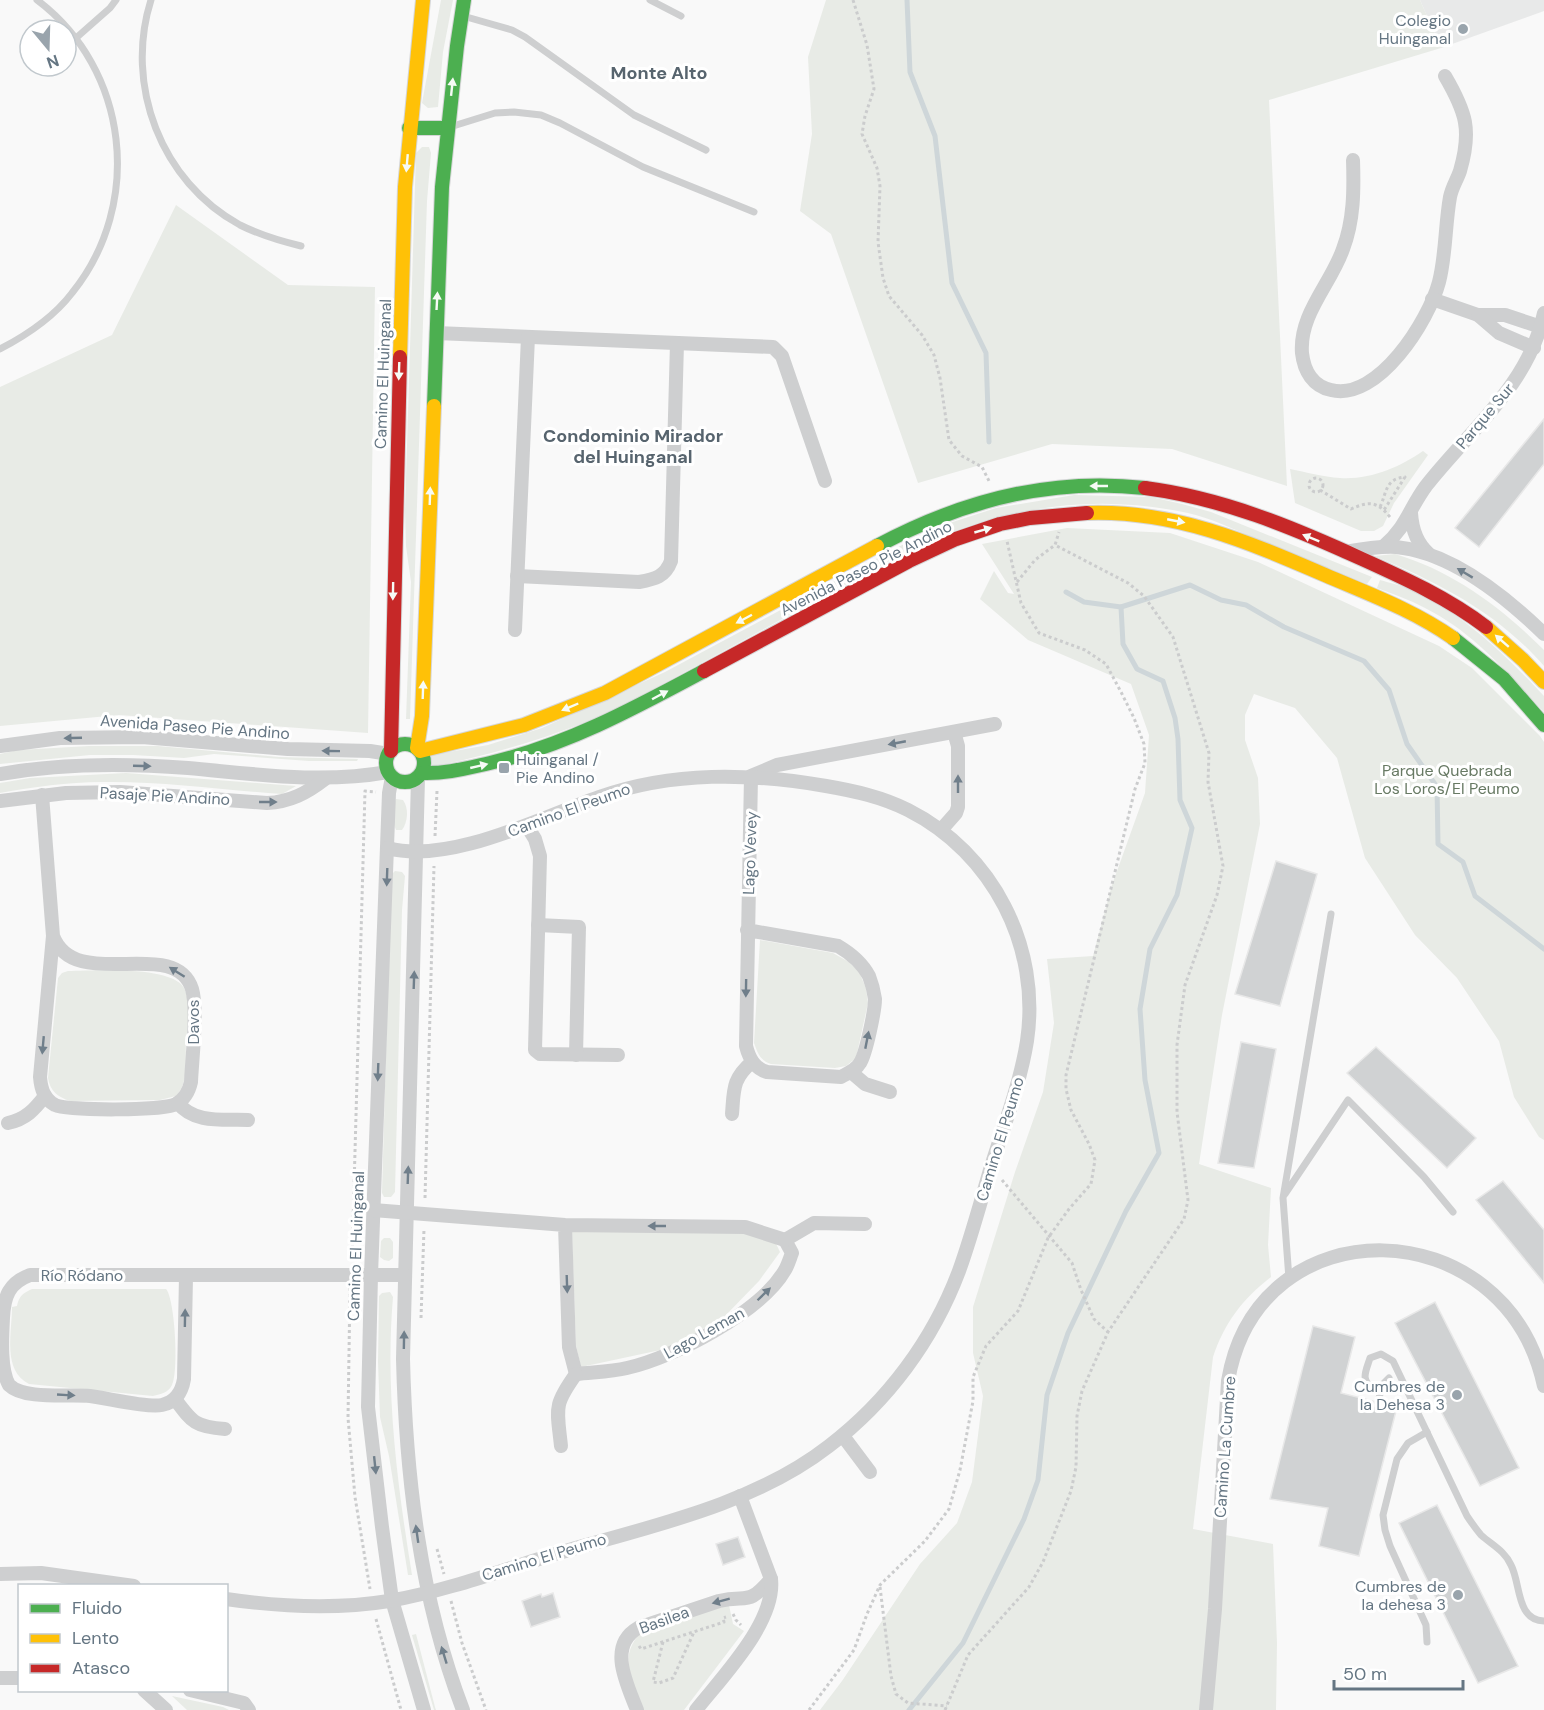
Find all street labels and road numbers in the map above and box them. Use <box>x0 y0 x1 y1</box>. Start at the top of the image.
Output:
street label: Camino El Huinganal <box>370 299 396 449</box>
street label: Parque Sur <box>1451 378 1519 453</box>
street label: Avenida Paseo Pie Andino <box>776 515 956 621</box>
street label: Avenida Paseo Pie Andino <box>99 710 291 744</box>
street label: Camino El Peumo <box>505 778 633 842</box>
street label: Pasaje Pie Andino <box>99 782 231 810</box>
street label: Lago Vevey <box>738 811 762 895</box>
street label: Davos <box>183 1000 204 1044</box>
street label: Camino El Peumo <box>971 1074 1029 1204</box>
street label: Camino El Huinganal <box>343 1171 369 1321</box>
street label: Río Ródano <box>41 1265 123 1286</box>
street label: Lago Leman <box>660 1302 748 1364</box>
street label: Camino La Cumbre <box>1210 1375 1240 1519</box>
street label: Camino El Peumo <box>479 1528 609 1586</box>
street label: Basilea <box>636 1601 692 1639</box>

